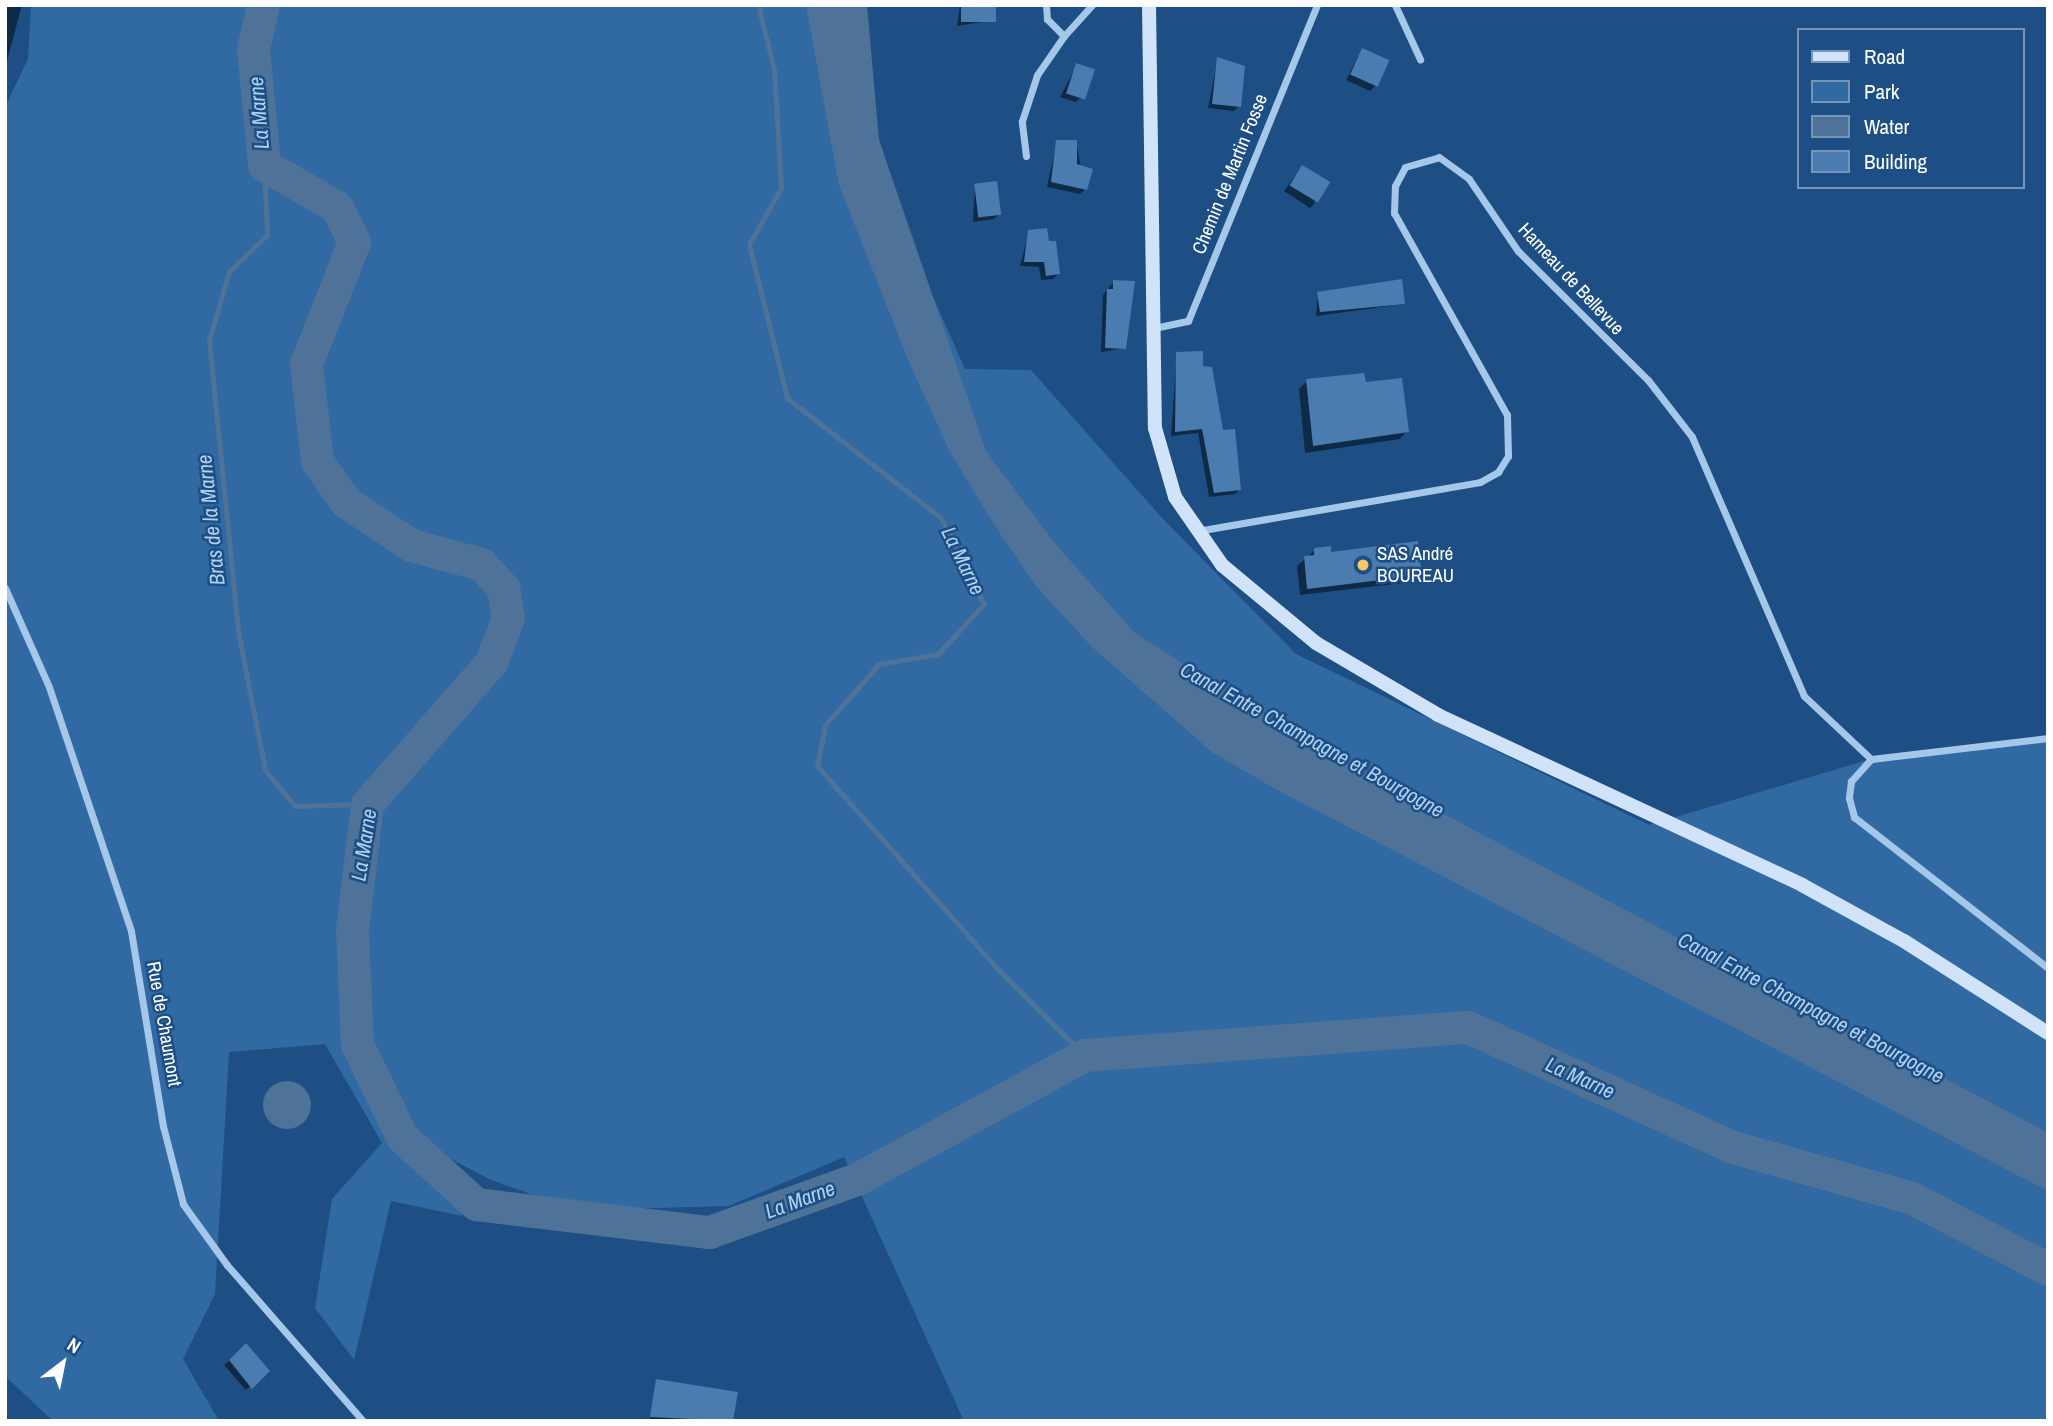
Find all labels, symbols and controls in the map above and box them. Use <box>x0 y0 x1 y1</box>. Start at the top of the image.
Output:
legend <box>1798 28 2025 189</box>
text: Road <box>1864 42 1905 71</box>
water label: La Marne <box>243 76 275 150</box>
text: Park <box>1864 77 1899 106</box>
street label: Chemin de Martin Fosse <box>1187 91 1273 257</box>
text: Water <box>1864 112 1909 141</box>
text: Building <box>1864 147 1927 176</box>
street label: Hameau de Bellevue <box>1513 218 1629 340</box>
water label: Bras de la Marne <box>192 453 230 587</box>
water label: La Marne <box>936 523 990 599</box>
place label: SAS André BOUREAU <box>1377 543 1454 587</box>
marker: SAS André BOUREAU <box>1355 557 1371 573</box>
water label: Canal Entre Champagne et Bourgogne <box>1176 657 1448 823</box>
water label: La Marne <box>346 807 382 883</box>
water label: Canal Entre Champagne et Bourgogne <box>1674 927 1948 1089</box>
street label: Rue de Chaumont <box>142 960 186 1088</box>
water label: La Marne <box>1542 1052 1618 1104</box>
water label: La Marne <box>762 1176 838 1224</box>
north arrow <box>28 1328 98 1398</box>
text: N <box>62 1331 86 1359</box>

